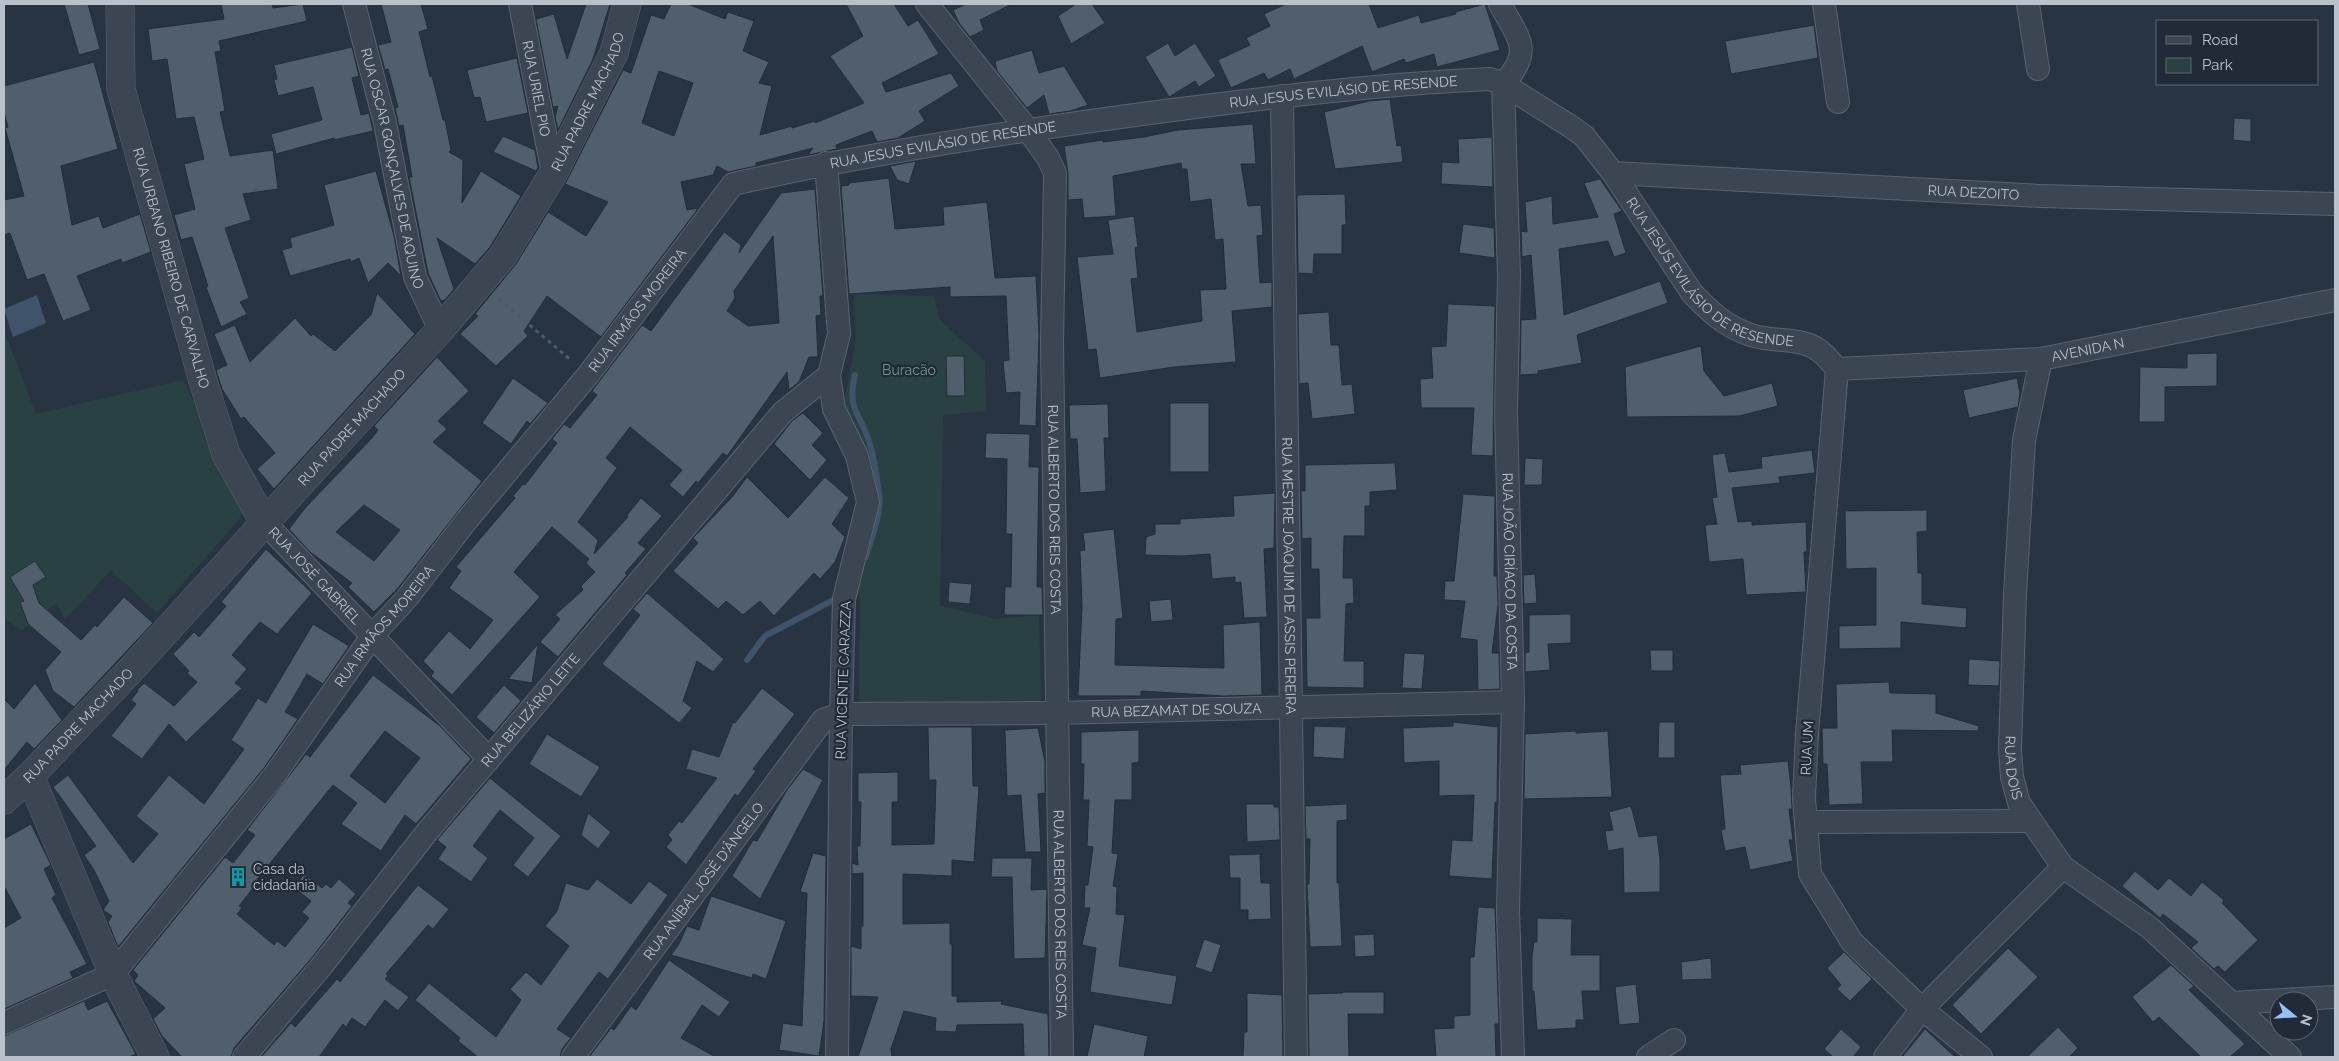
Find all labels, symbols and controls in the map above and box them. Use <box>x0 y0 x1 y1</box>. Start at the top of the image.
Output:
legend <box>2156 20 2319 85</box>
street label: RUA PADRE MACHADO <box>548 31 627 174</box>
text: Road <box>2202 31 2238 49</box>
street label: RUA URIEL PIO <box>519 39 554 138</box>
street label: RUA OSCAR GONÇALVES DE AQUINO <box>358 46 427 292</box>
text: Park <box>2202 56 2233 74</box>
street label: RUA JESUS EVILÁSIO DE RESENDE <box>1228 73 1458 111</box>
street label: RUA JESUS EVILÁSIO DE RESENDE <box>828 118 1057 172</box>
street label: RUA URBANO RIBEIRO DE CARVALHO <box>130 146 213 391</box>
street label: RUA DEZOITO <box>1927 182 2020 203</box>
street label: RUA JESUS EVILÁSIO DE RESENDE <box>1623 194 1795 349</box>
street label: RUA IRMÃOS MOREIRA <box>585 245 690 375</box>
street label: AVENIDA N <box>2050 334 2126 365</box>
park label: Buracão <box>882 362 936 378</box>
street label: RUA PADRE MACHADO <box>295 365 409 489</box>
street label: RUA ALBERTO DOS REIS COSTA <box>1045 405 1064 615</box>
street label: RUA MESTRE JOAQUIM DE ASSIS PEREIRA <box>1279 437 1299 715</box>
street label: RUA JOÃO CIRÍACO DA COSTA <box>1499 473 1520 671</box>
street label: RUA JOSÉ GABRIEL <box>265 524 365 627</box>
street label: RUA IRMÃOS MOREIRA <box>331 562 438 690</box>
street label: RUA VICENTE CARAZZA <box>832 600 854 760</box>
street label: RUA BELIZÁRIO LEITE <box>478 650 583 770</box>
street label: RUA PADRE MACHADO <box>20 665 136 786</box>
street label: RUA BEZAMAT DE SOUZA <box>1091 700 1262 720</box>
street label: RUA UM <box>1798 720 1816 776</box>
street label: RUA DOIS <box>2002 735 2026 802</box>
street label: RUA ANÍBAL JOSÉ D'ÂNGELO <box>640 799 767 963</box>
street label: RUA ALBERTO DOS REIS COSTA <box>1051 809 1069 1020</box>
place label: Casa da cidadania <box>253 861 315 893</box>
building icon: Casa da cidadania <box>227 866 249 888</box>
north arrow <box>2269 991 2319 1041</box>
text: N <box>2297 1012 2316 1028</box>

